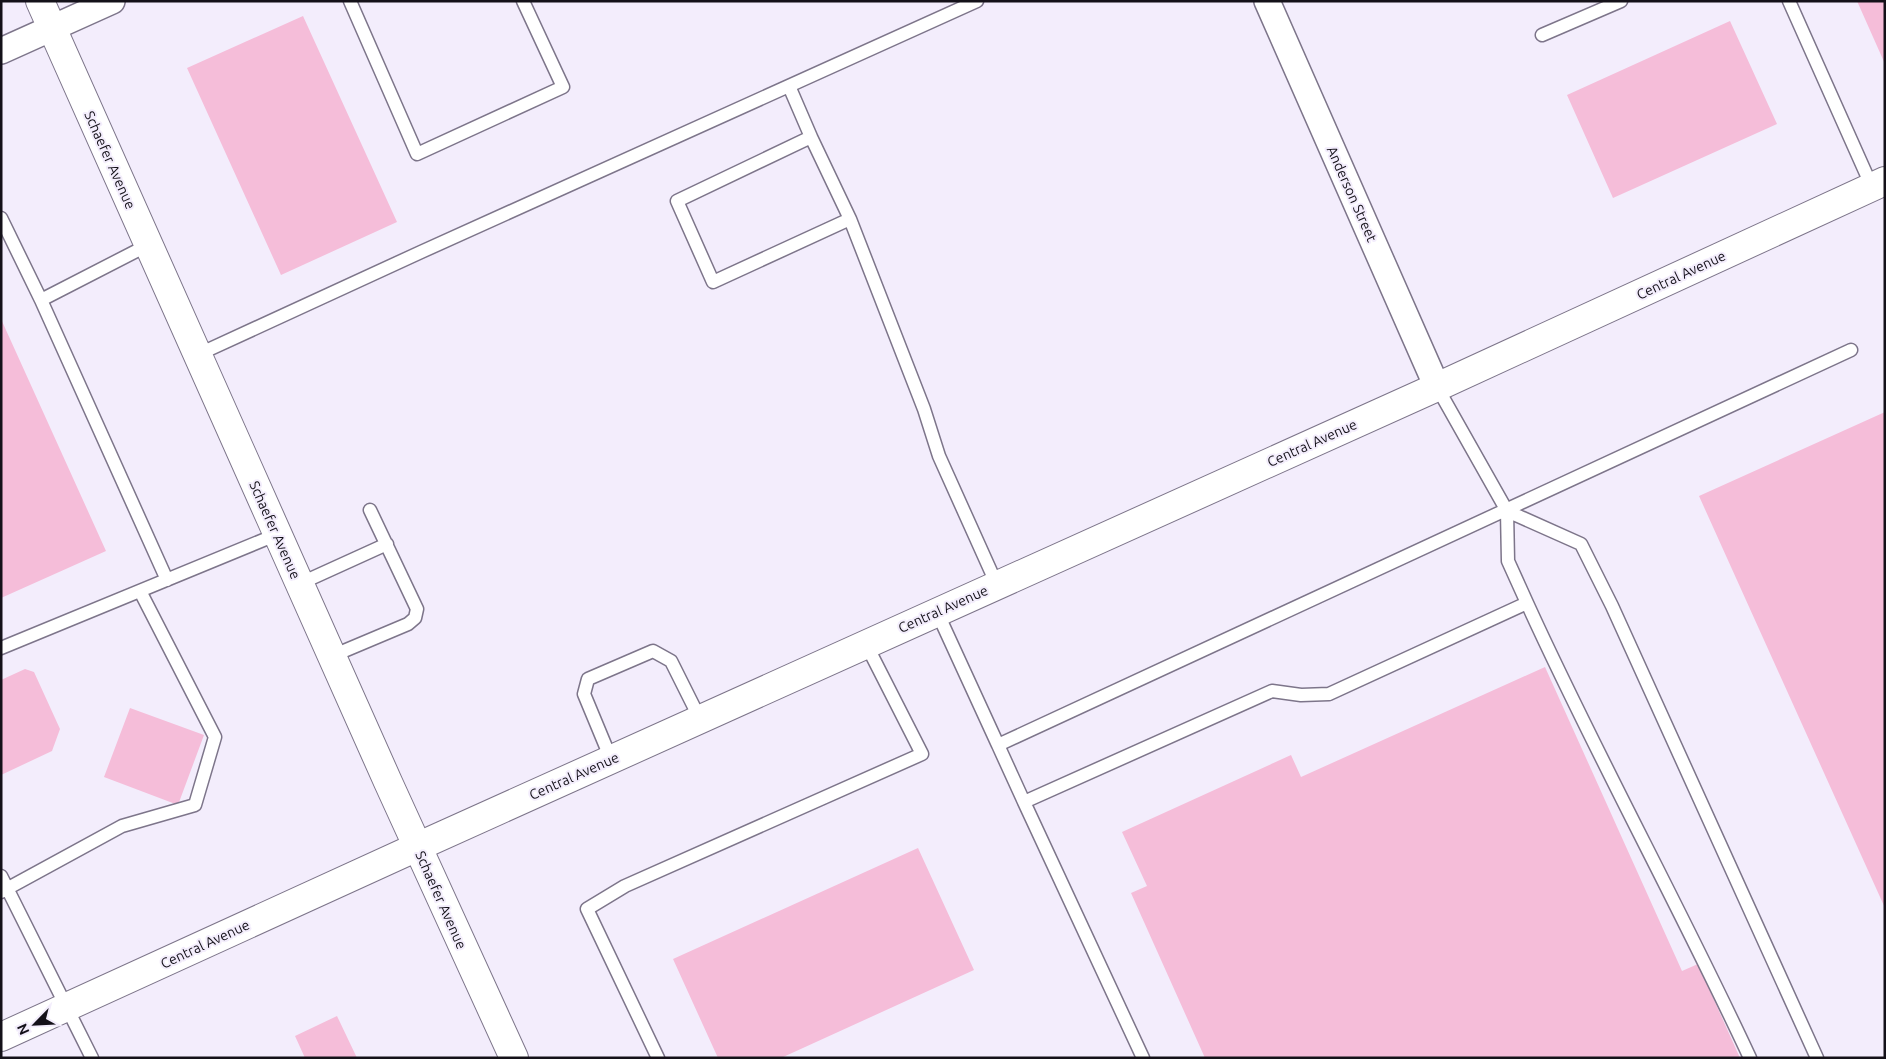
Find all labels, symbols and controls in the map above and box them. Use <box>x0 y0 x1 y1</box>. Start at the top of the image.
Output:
street label: Schaefer Avenue <box>81 109 139 211</box>
street label: Anderson Street <box>1324 144 1380 245</box>
street label: Central Avenue <box>1634 247 1728 303</box>
street label: Central Avenue <box>1265 416 1359 470</box>
street label: Schaefer Avenue <box>246 479 304 581</box>
street label: Central Avenue <box>896 582 990 636</box>
street label: Central Avenue <box>527 749 621 803</box>
street label: Schaefer Avenue <box>412 849 470 951</box>
street label: Central Avenue <box>158 916 252 972</box>
north arrow <box>10 999 60 1049</box>
text: N <box>14 1021 33 1037</box>

